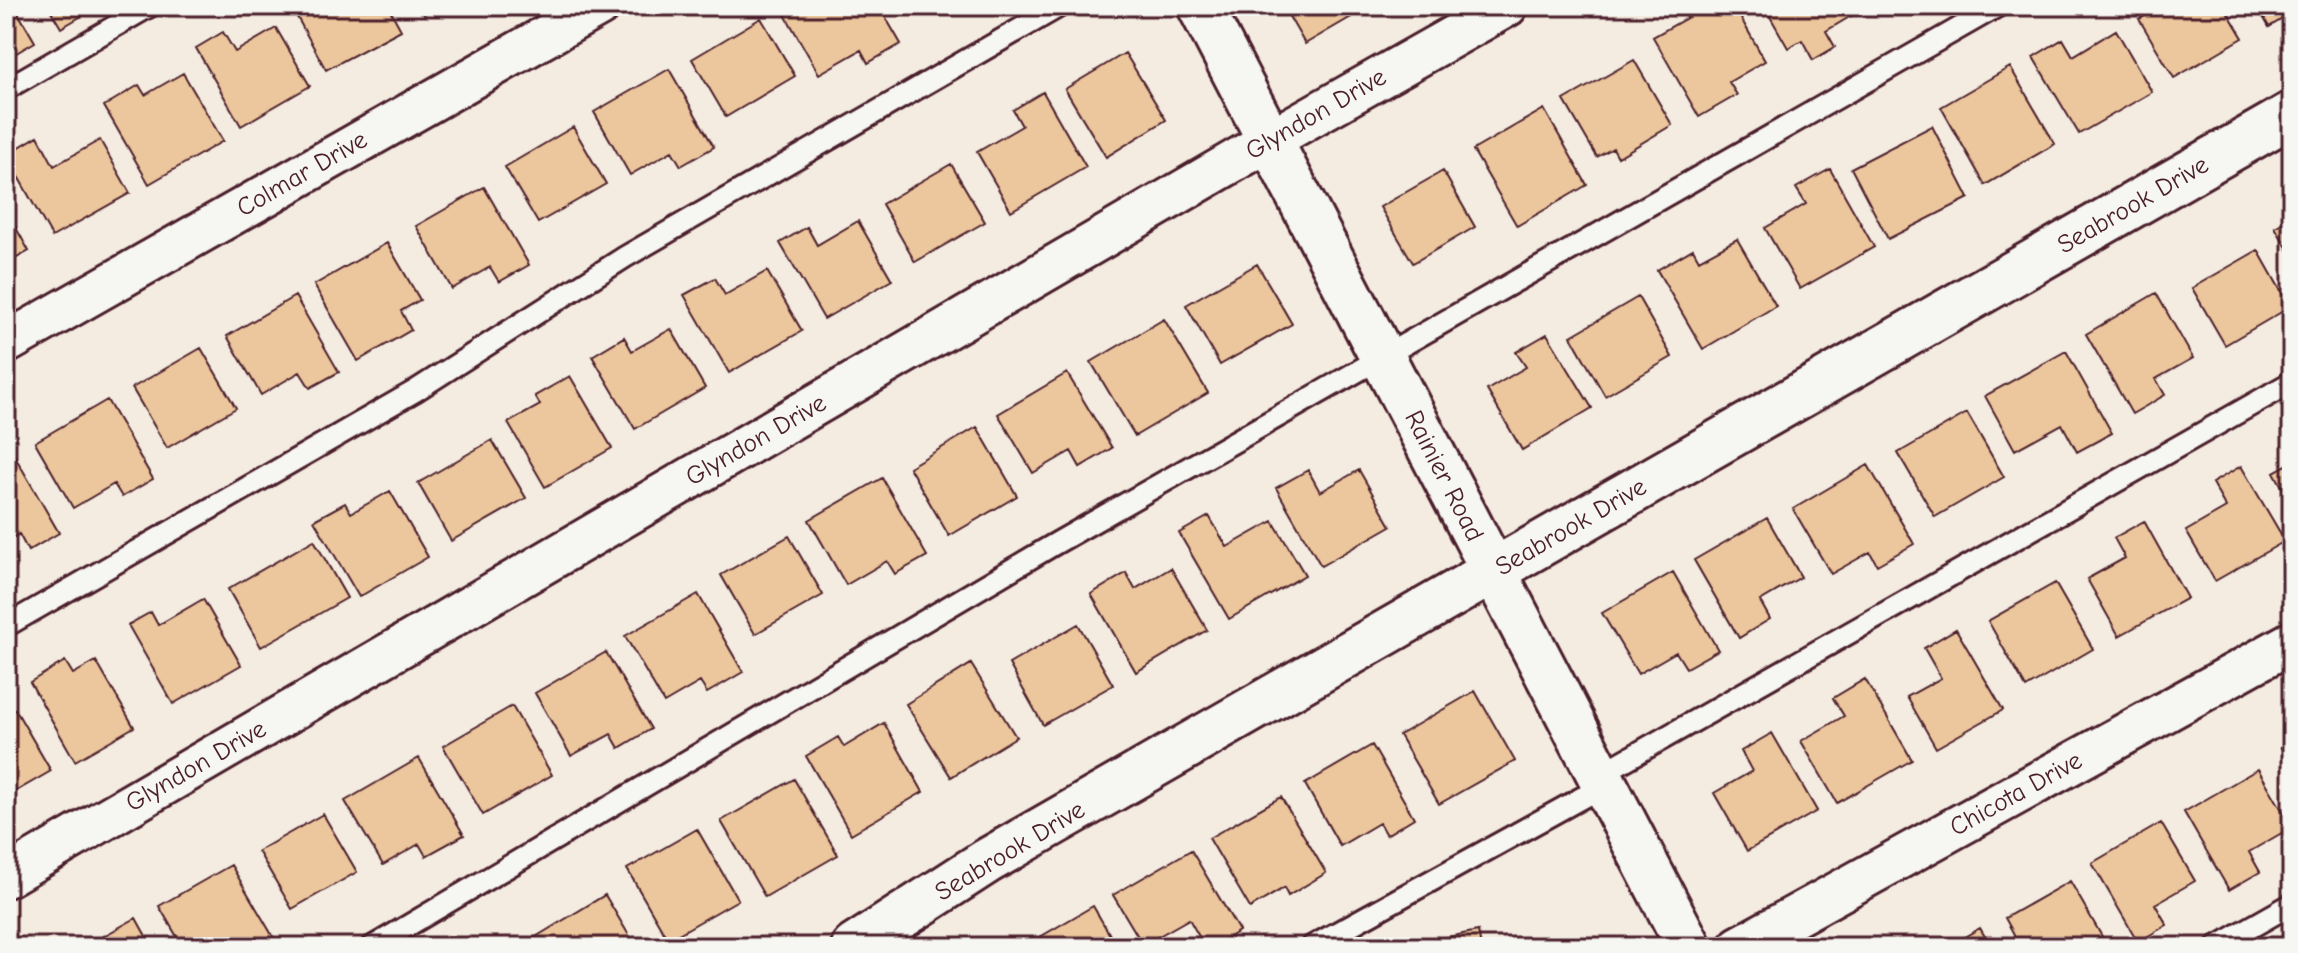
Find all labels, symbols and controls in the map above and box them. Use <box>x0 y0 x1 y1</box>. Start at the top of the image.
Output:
street label: Glyndon Drive <box>1241 62 1391 166</box>
street label: Colmar Drive <box>232 125 372 223</box>
street label: Seabrook Drive <box>2052 150 2214 260</box>
street label: Glyndon Drive <box>681 388 831 492</box>
street label: Rainier Road <box>1398 406 1490 546</box>
street label: Seabrook Drive <box>1490 472 1652 582</box>
street label: Glyndon Drive <box>121 714 271 818</box>
street label: Chicota Drive <box>1945 745 2087 843</box>
street label: Seabrook Drive <box>930 795 1090 907</box>

